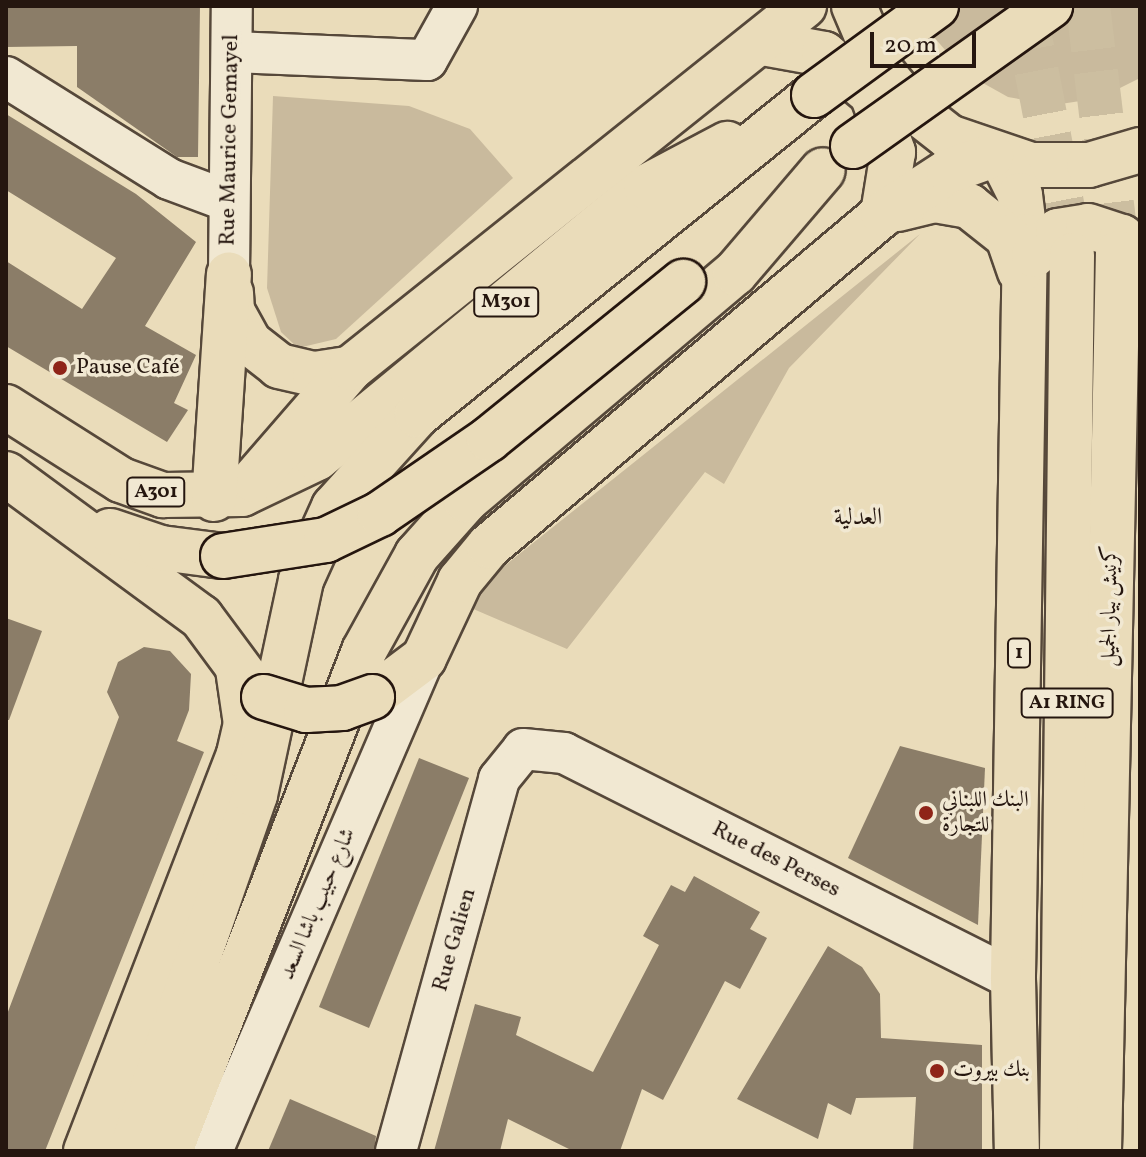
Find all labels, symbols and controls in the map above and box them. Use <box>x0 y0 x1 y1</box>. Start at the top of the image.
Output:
scale bar <box>874 16 980 66</box>
text: 20 m <box>884 29 937 63</box>
street label: Rue Maurice Gemayel <box>215 34 245 246</box>
road number: M301 <box>472 286 540 318</box>
place label: Pause Café <box>76 355 180 381</box>
marker: Pause Café <box>51 359 69 377</box>
road number: A301 <box>126 476 186 508</box>
district label: العدلية <box>834 505 882 533</box>
street label: كرنيش بيار الجميل <box>1096 545 1124 667</box>
road number: 1 <box>1005 637 1033 669</box>
road number: A1 RING <box>1019 687 1115 719</box>
place label: البنك اللبناني للتجارة <box>942 787 1029 838</box>
marker: البنك اللبناني للتجارة <box>917 804 935 822</box>
street label: Rue des Perses <box>708 816 844 904</box>
street label: شارع حبيب باشا السعد <box>274 824 362 984</box>
street label: Rue Galien <box>428 885 482 995</box>
place label: بنك بيروت <box>953 1058 1030 1084</box>
marker: بنك بيروت <box>928 1062 946 1080</box>

